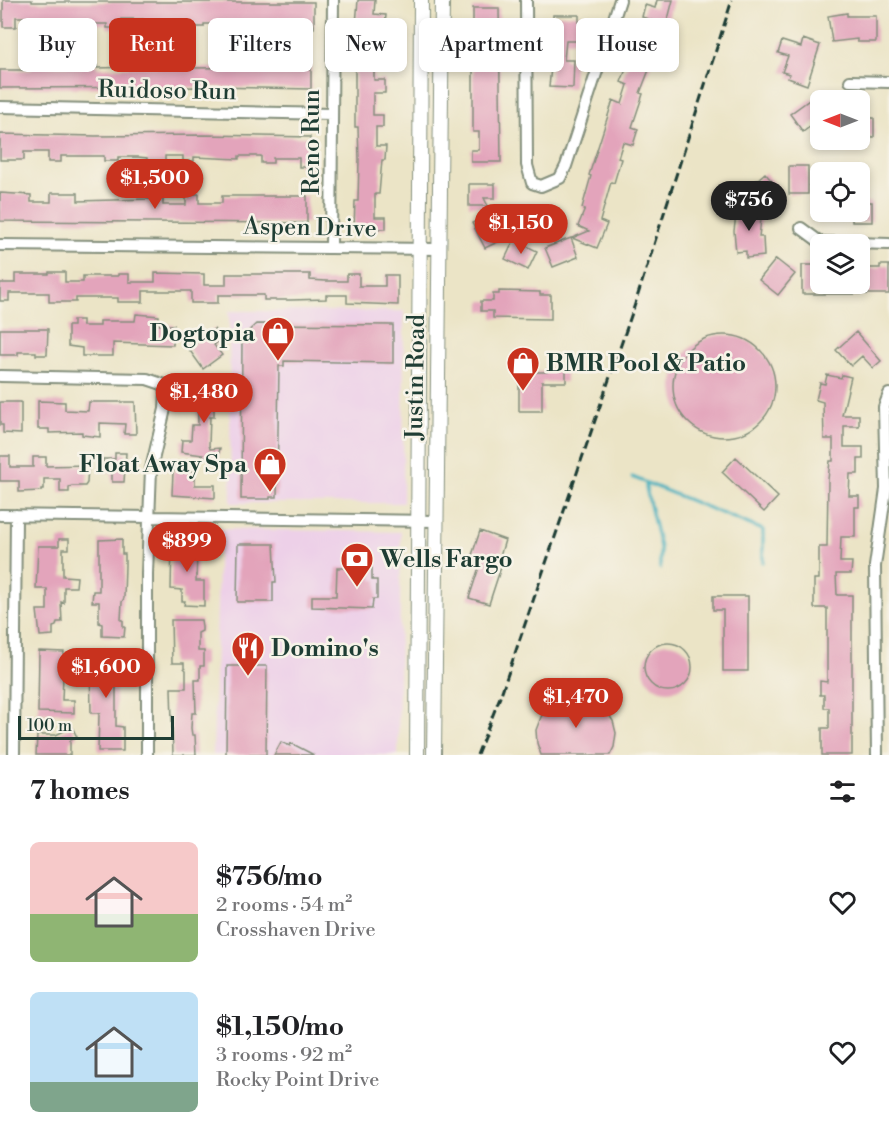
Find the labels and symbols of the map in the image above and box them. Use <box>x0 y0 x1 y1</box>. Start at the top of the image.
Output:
street label: Ruidoso Run <box>97 75 237 107</box>
street label: Reno Run <box>297 89 327 195</box>
north arrow <box>810 90 870 150</box>
pin: $1,500 <box>106 159 204 210</box>
pin: $756 <box>713 181 785 232</box>
pin: $1,150 <box>472 204 570 255</box>
street label: Aspen Drive <box>242 212 377 244</box>
street label: Justin Road <box>400 313 432 441</box>
shop icon: Dogtopia <box>260 315 296 362</box>
place label: Dogtopia <box>149 319 256 349</box>
shop icon: BMR Pool & Patio <box>505 345 541 392</box>
place label: BMR Pool & Patio <box>546 349 746 379</box>
pin: $1,480 <box>155 373 253 424</box>
shop icon: Float Away Spa <box>252 446 288 493</box>
place label: Float Away Spa <box>79 450 248 480</box>
pin: $899 <box>151 522 223 573</box>
bank icon: Wells Fargo <box>339 541 375 588</box>
place label: Wells Fargo <box>379 545 513 575</box>
restaurant icon: Domino's <box>230 630 266 677</box>
place label: Domino's <box>271 634 379 664</box>
pin: $1,600 <box>57 648 155 699</box>
pin: $1,470 <box>527 678 625 729</box>
scale bar <box>18 713 174 740</box>

